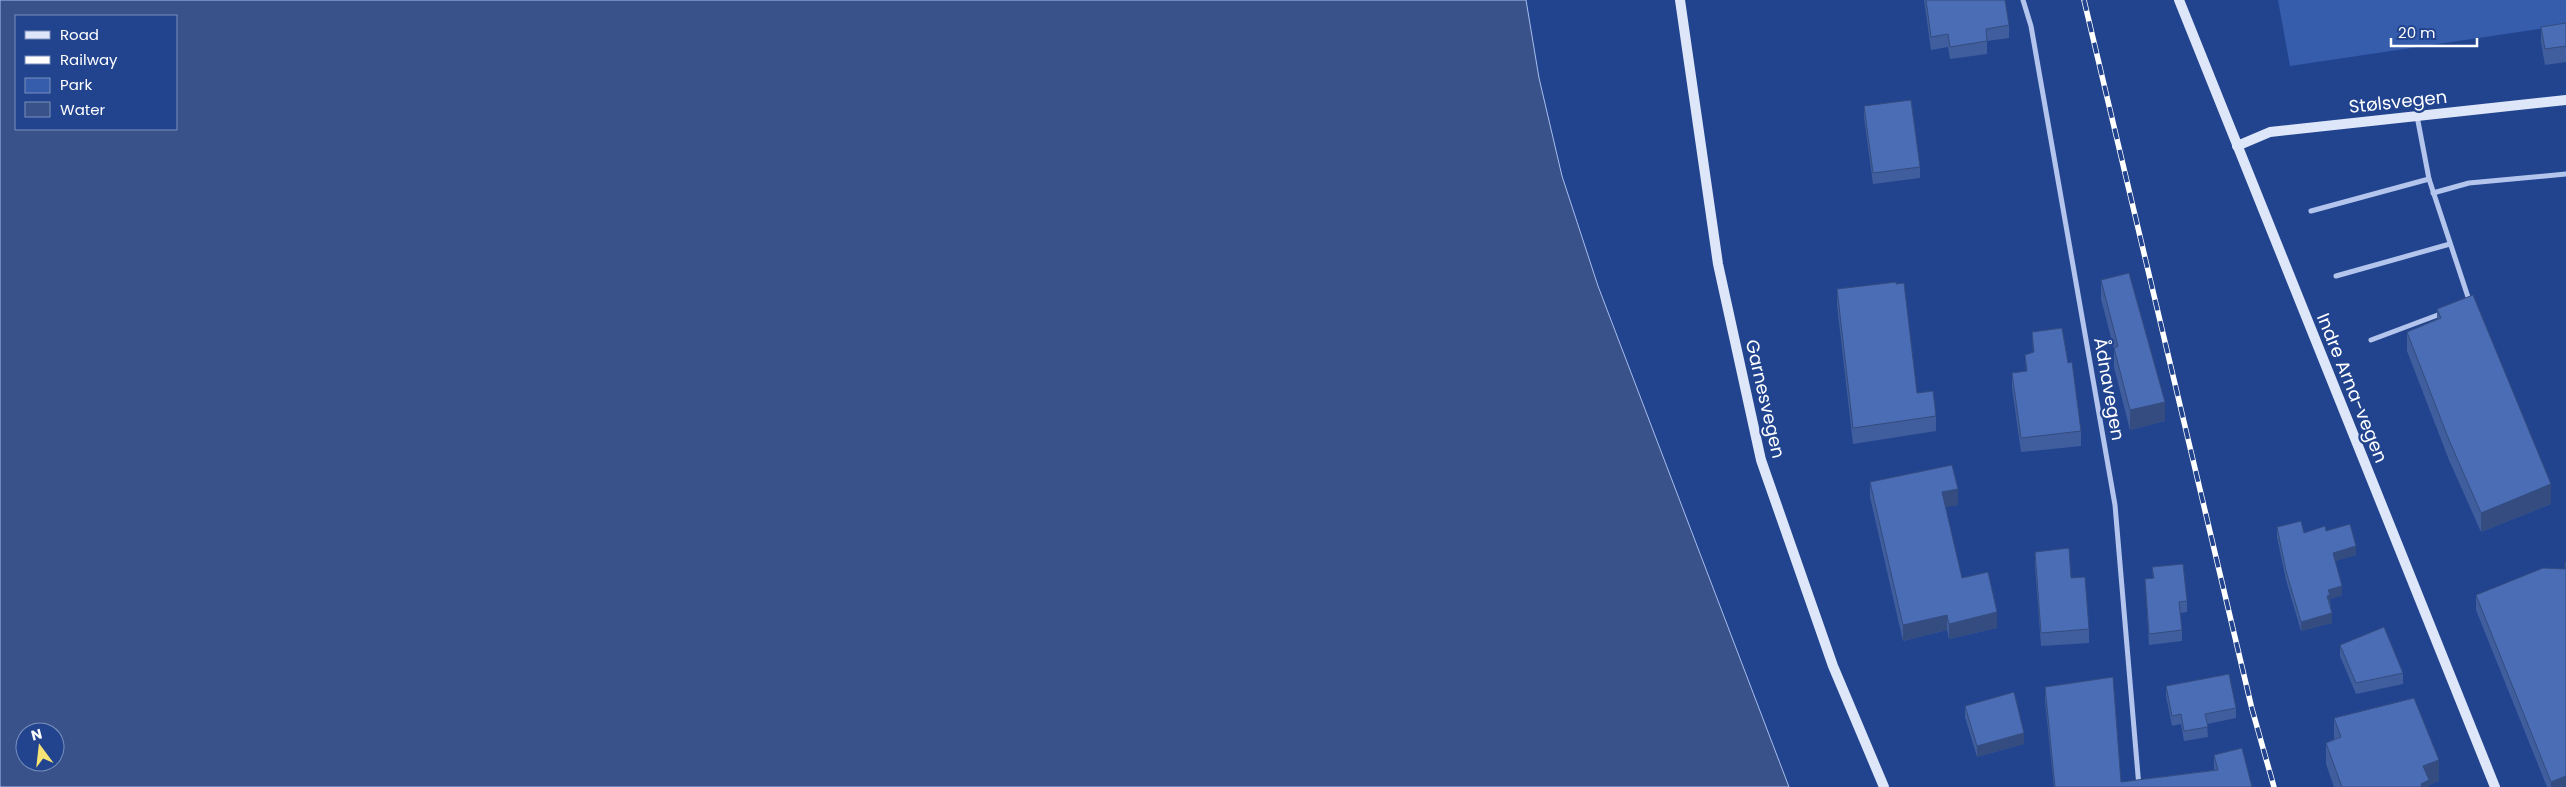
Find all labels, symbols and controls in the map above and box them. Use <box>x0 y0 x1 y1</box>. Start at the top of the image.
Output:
legend <box>15 15 178 130</box>
scale bar <box>2391 15 2477 47</box>
text: 20 m <box>2398 22 2436 43</box>
text: Road <box>60 24 99 45</box>
text: Railway <box>60 49 118 70</box>
text: Park <box>60 74 92 95</box>
street label: Stølsvegen <box>2348 84 2448 119</box>
text: Water <box>60 99 106 120</box>
street label: Indre Arna-vegen <box>2311 309 2394 466</box>
street label: Ådnavegen <box>2088 335 2131 442</box>
street label: Garnesvegen <box>1740 337 1791 461</box>
north arrow <box>15 722 65 772</box>
text: N <box>29 723 44 745</box>

